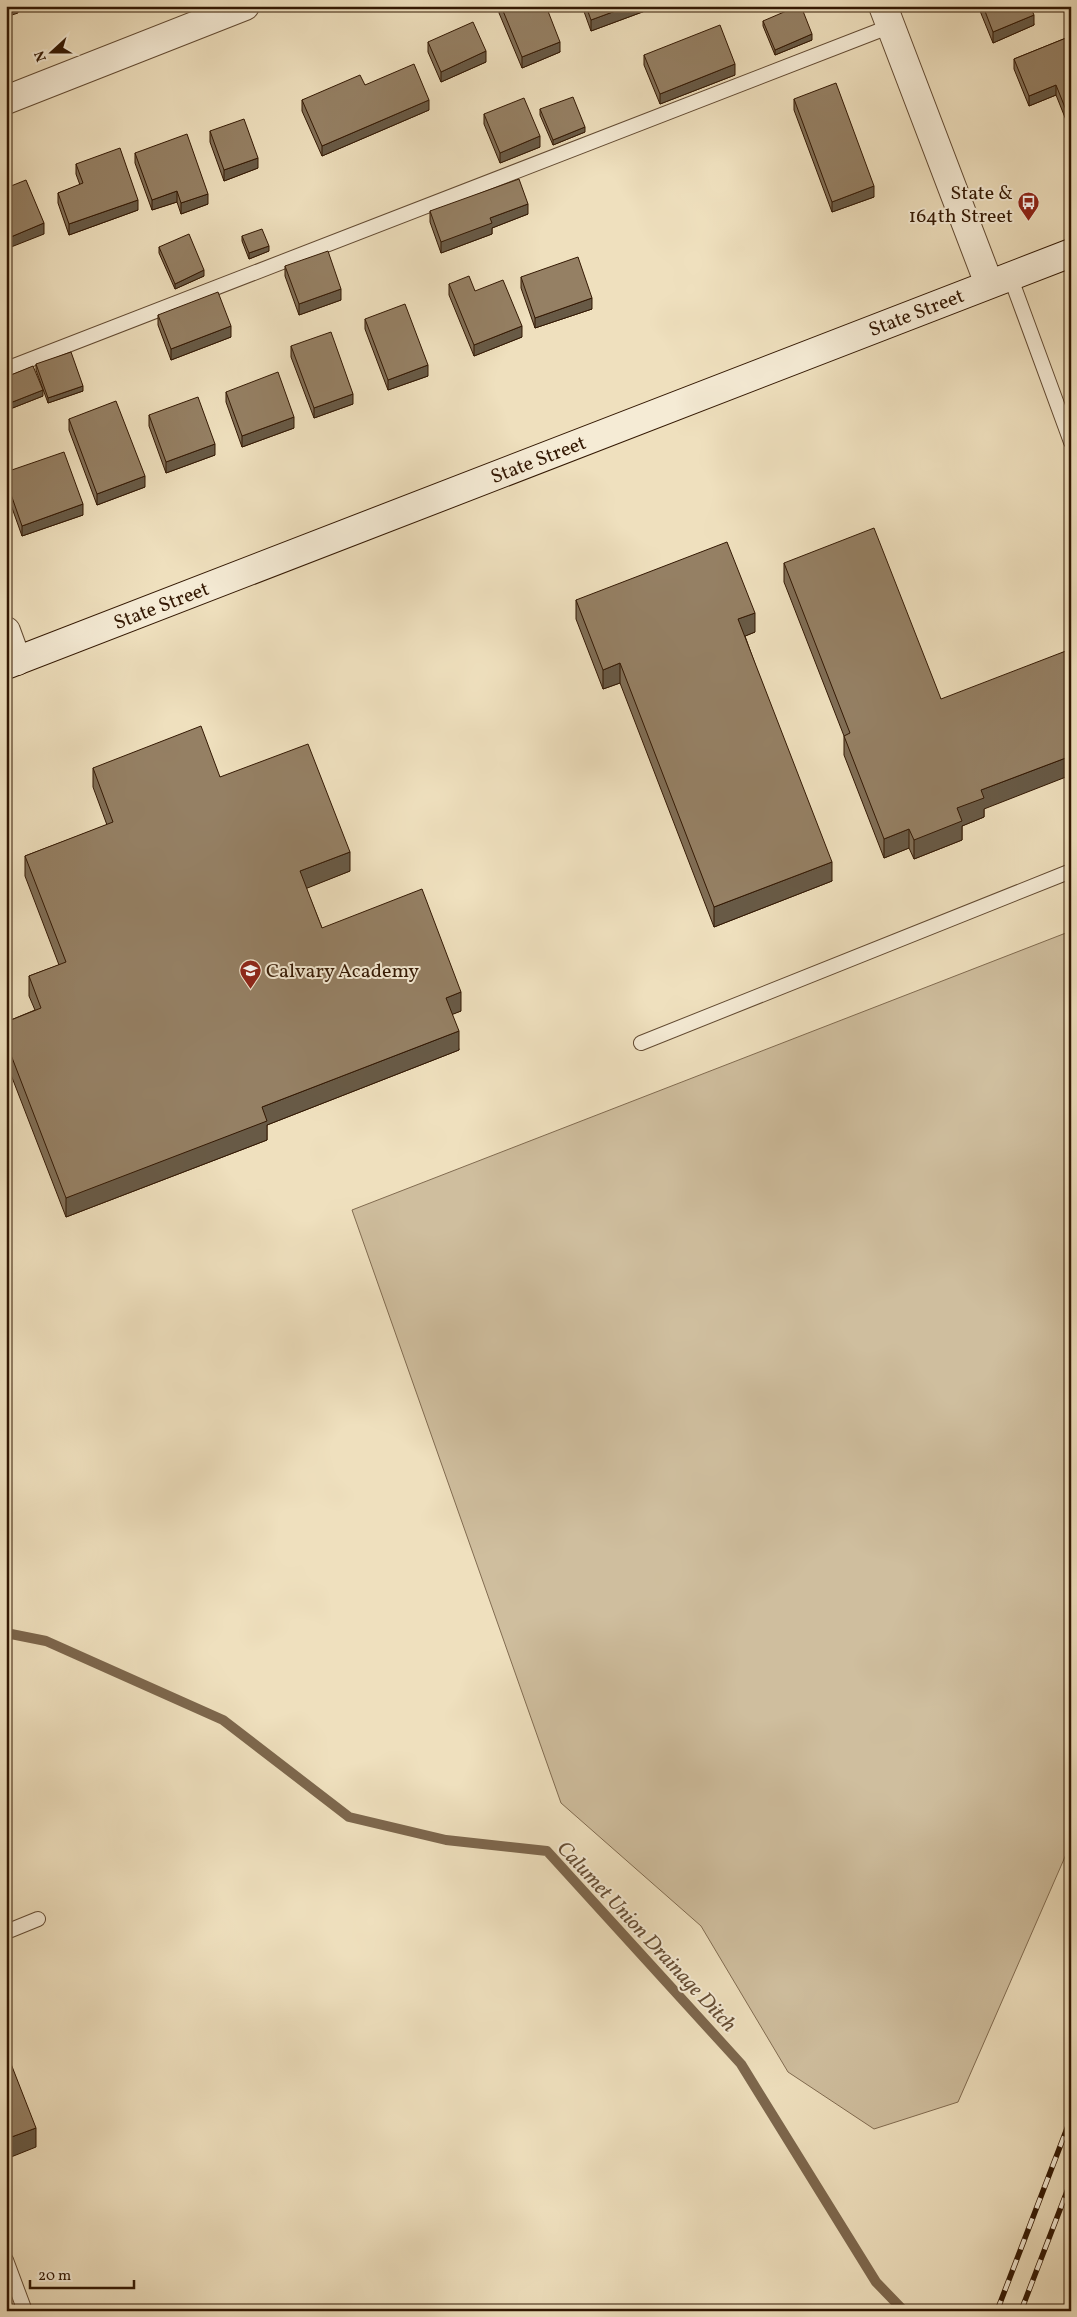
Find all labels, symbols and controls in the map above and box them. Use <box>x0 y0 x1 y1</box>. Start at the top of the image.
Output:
north arrow <box>28 28 78 78</box>
text: N <box>31 48 52 64</box>
place label: State & 164th Street <box>908 180 1013 231</box>
bus stop icon: State & 164th Street <box>1017 191 1041 222</box>
street label: State Street <box>865 283 969 345</box>
street label: State Street <box>487 430 591 492</box>
street label: State Street <box>110 576 214 638</box>
school or university icon: Calvary Academy <box>238 958 262 989</box>
place label: Calvary Academy <box>266 958 419 986</box>
water label: Calumet Union Drainage Ditch <box>549 1835 742 2039</box>
scale bar <box>30 2257 134 2289</box>
text: 20 m <box>38 2266 71 2287</box>

